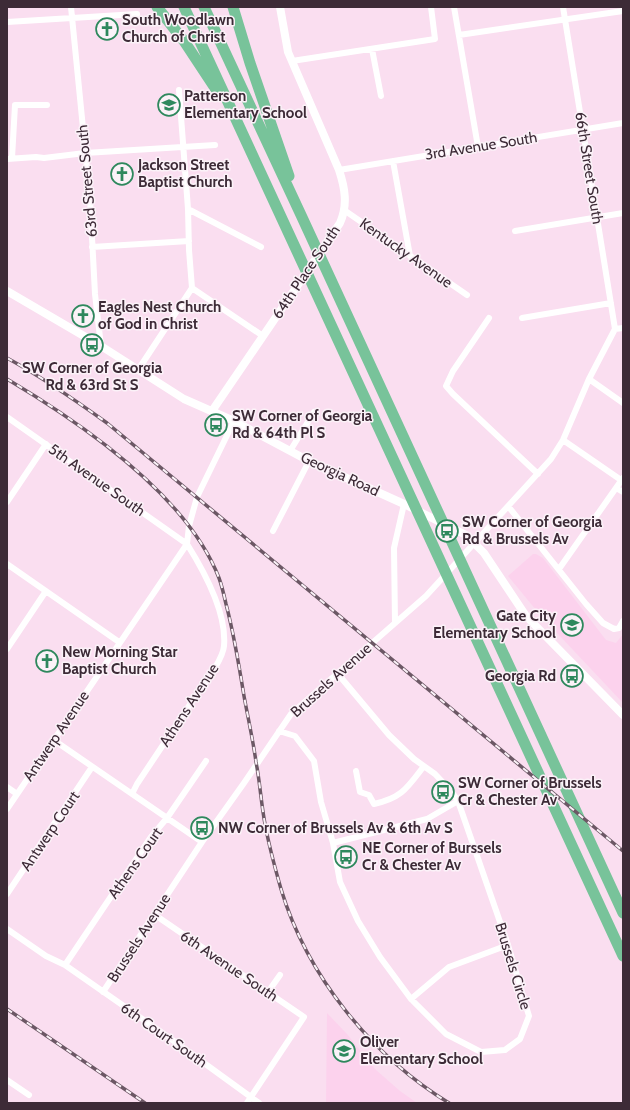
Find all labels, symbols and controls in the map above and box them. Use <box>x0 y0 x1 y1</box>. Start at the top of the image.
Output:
place label: South Woodlawn Church of Christ <box>122 11 234 46</box>
church icon: South Woodlawn Church of Christ <box>94 16 120 42</box>
place label: Patterson Elementary School <box>184 87 307 122</box>
school or university icon: Patterson Elementary School <box>156 92 182 118</box>
street label: 66th Street South <box>571 110 607 226</box>
street label: 63rd Street South <box>73 124 101 238</box>
street label: 3rd Avenue South <box>424 128 538 164</box>
place label: Jackson Street Baptist Church <box>137 156 233 191</box>
church icon: Jackson Street Baptist Church <box>109 161 135 187</box>
street label: Kentucky Avenue <box>356 214 456 292</box>
street label: 64th Place South <box>268 222 344 322</box>
place label: Eagles Nest Church of God in Christ <box>98 298 221 333</box>
church icon: Eagles Nest Church of God in Christ <box>70 303 96 329</box>
bus stop icon: SW Corner of Georgia Rd & 63rd St S <box>79 332 105 358</box>
place label: SW Corner of Georgia Rd & 63rd St S <box>22 359 163 394</box>
place label: SW Corner of Georgia Rd & 64th Pl S <box>232 407 373 442</box>
bus stop icon: SW Corner of Georgia Rd & 64th Pl S <box>203 412 229 438</box>
street label: 5th Avenue South <box>45 440 149 520</box>
street label: Georgia Road <box>298 448 382 500</box>
place label: SW Corner of Georgia Rd & Brussels Av <box>462 513 603 548</box>
bus stop icon: SW Corner of Georgia Rd & Brussels Av <box>434 518 460 544</box>
place label: Gate City Elementary School <box>433 607 557 642</box>
school or university icon: Gate City Elementary School <box>559 612 585 638</box>
street label: Brussels Avenue <box>287 639 375 721</box>
place label: New Morning Star Baptist Church <box>62 643 177 678</box>
church icon: New Morning Star Baptist Church <box>34 648 60 674</box>
street label: Athens Avenue <box>156 660 223 750</box>
bus stop icon: Georgia Rd <box>559 663 585 689</box>
place label: Georgia Rd <box>485 667 556 685</box>
street label: Antwerp Avenue <box>19 687 93 785</box>
place label: SW Corner of Brussels Cr & Chester Av <box>458 774 602 809</box>
bus stop icon: SW Corner of Brussels Cr & Chester Av <box>430 779 456 805</box>
street label: Antwerp Court <box>17 788 83 874</box>
bus stop icon: NW Corner of Brussels Av & 6th Av S <box>189 815 215 841</box>
place label: NW Corner of Brussels Av & 6th Av S <box>218 819 453 837</box>
street label: Athens Court <box>104 824 166 902</box>
place label: NE Corner of Burssels Cr & Chester Av <box>362 839 501 874</box>
bus stop icon: NE Corner of Burssels Cr & Chester Av <box>333 844 359 870</box>
street label: Brussels Avenue <box>104 890 175 986</box>
street label: Brussels Circle <box>491 920 535 1012</box>
street label: 6th Avenue South <box>177 927 281 1005</box>
street label: 6th Court South <box>117 999 211 1071</box>
place label: Oliver Elementary School <box>360 1033 483 1068</box>
school or university icon: Oliver Elementary School <box>331 1038 357 1064</box>

